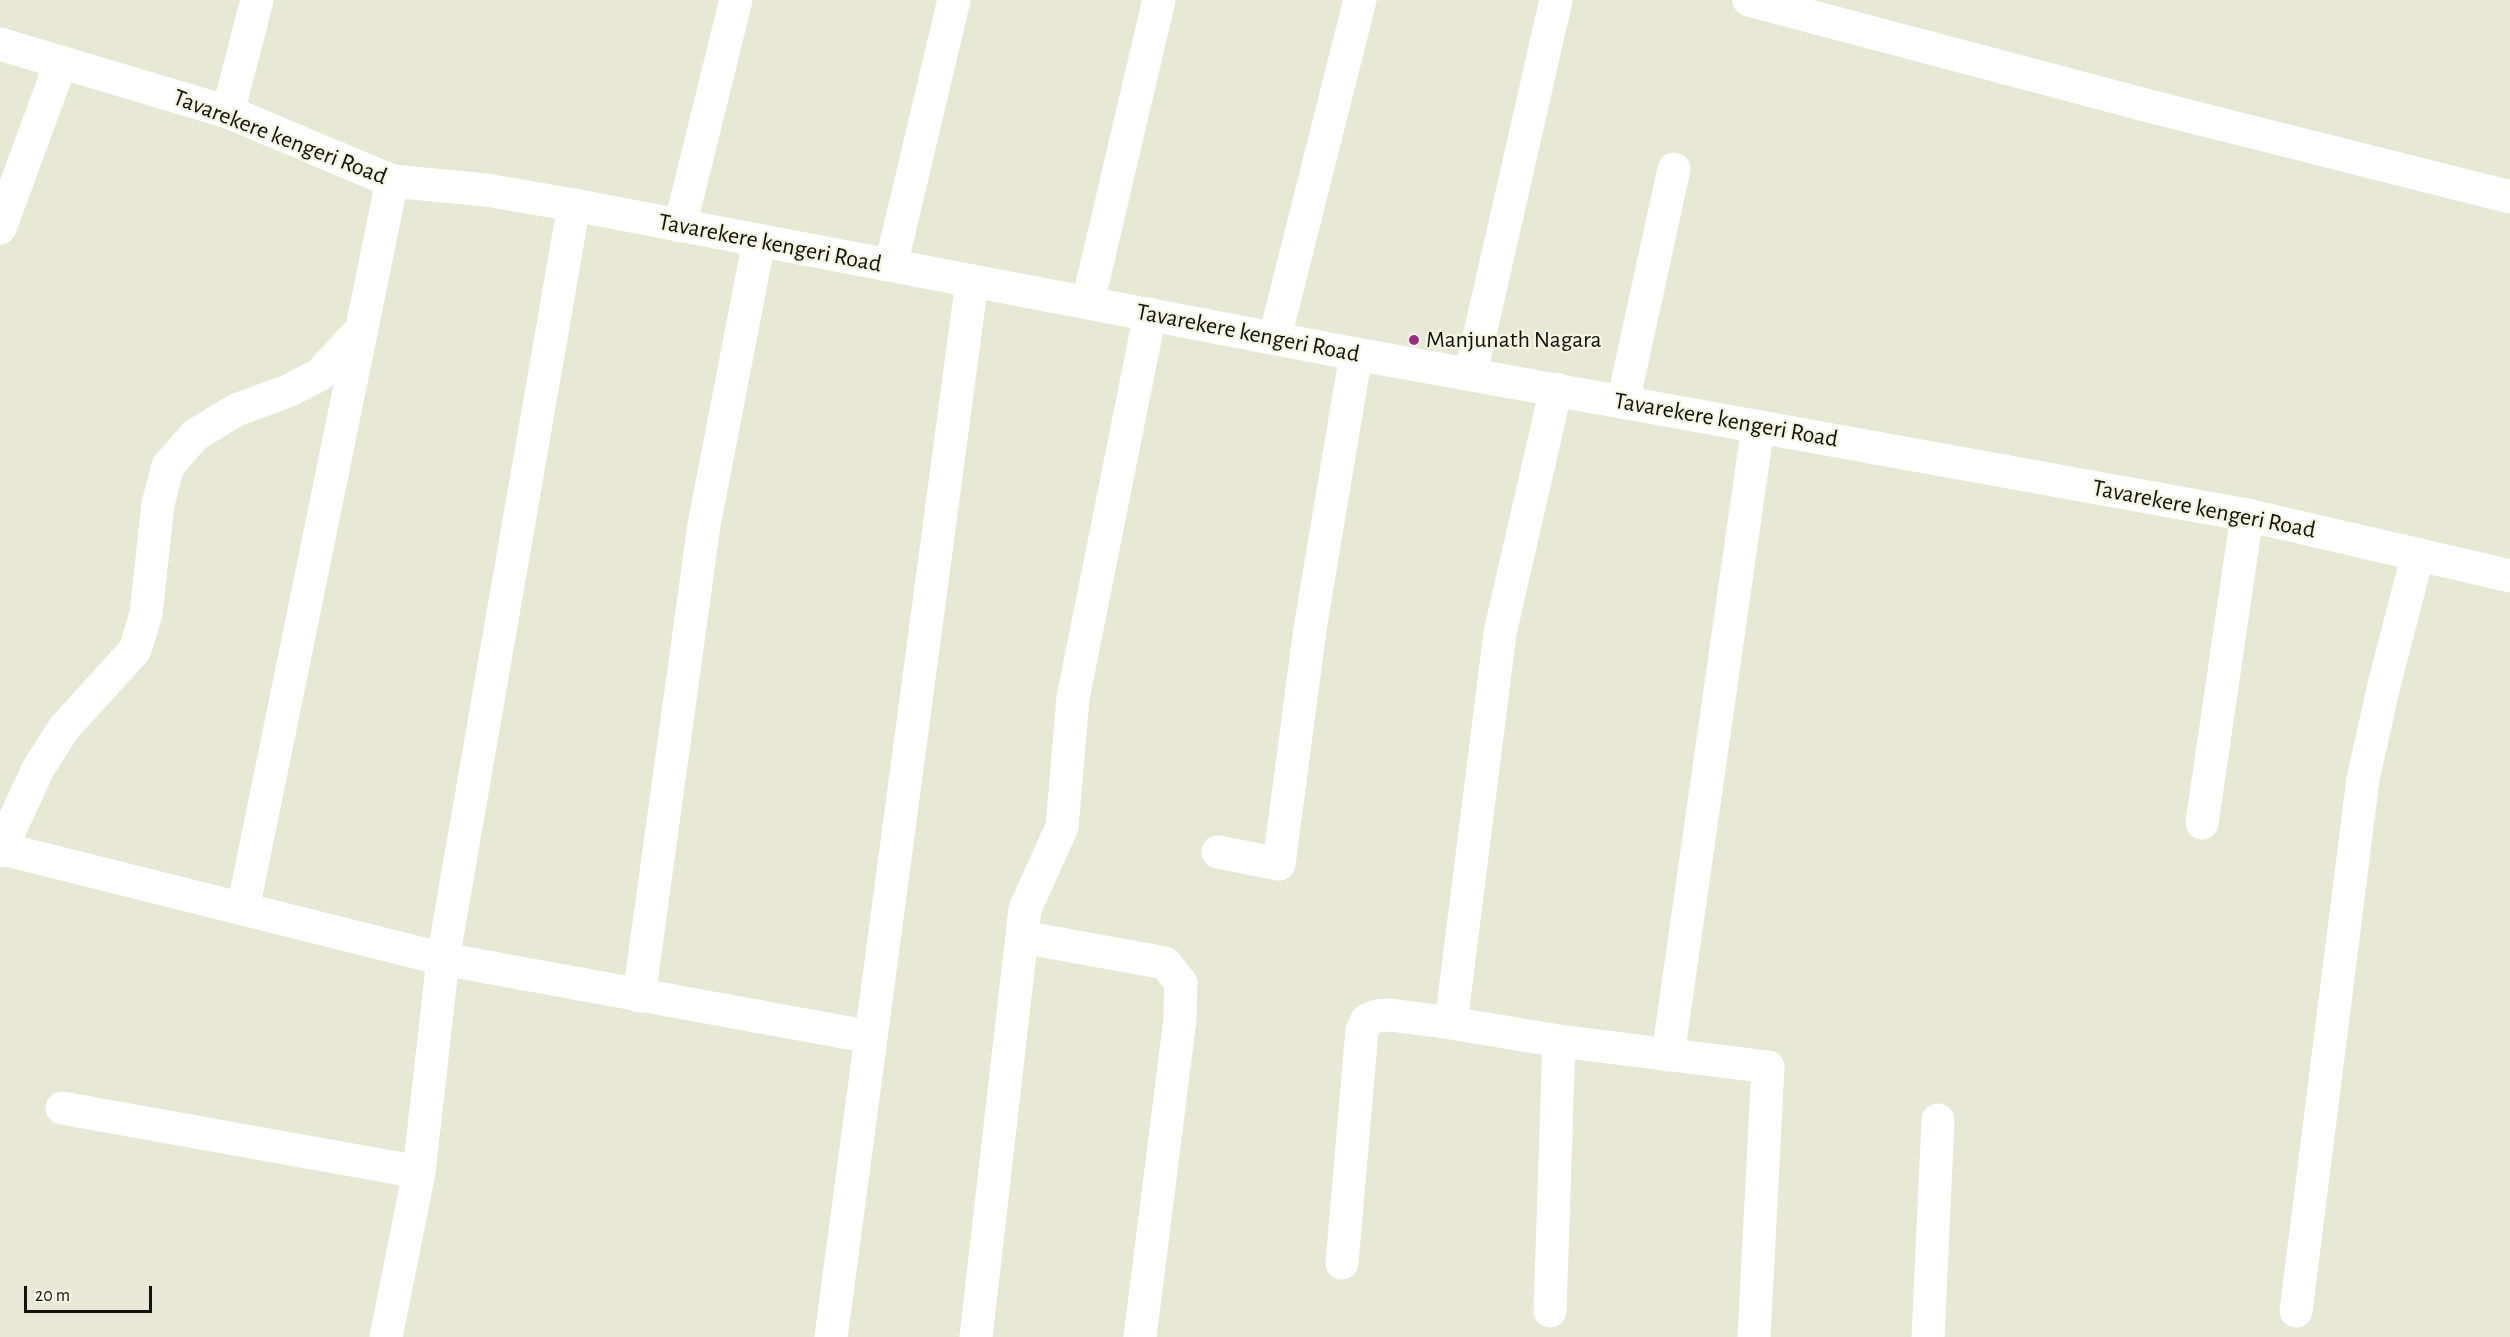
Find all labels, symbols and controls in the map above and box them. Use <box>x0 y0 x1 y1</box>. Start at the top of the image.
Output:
street label: Tavarekere kengeri Road <box>169 83 391 191</box>
street label: Tavarekere kengeri Road <box>656 207 884 279</box>
street label: Tavarekere kengeri Road <box>1134 297 1362 369</box>
place label: Manjunath Nagara <box>1426 326 1602 354</box>
marker: Manjunath Nagara <box>1407 333 1421 347</box>
street label: Tavarekere kengeri Road <box>1612 386 1840 454</box>
street label: Tavarekere kengeri Road <box>2090 473 2318 545</box>
scale bar <box>27 1274 154 1312</box>
text: 20 m <box>35 1287 70 1305</box>

